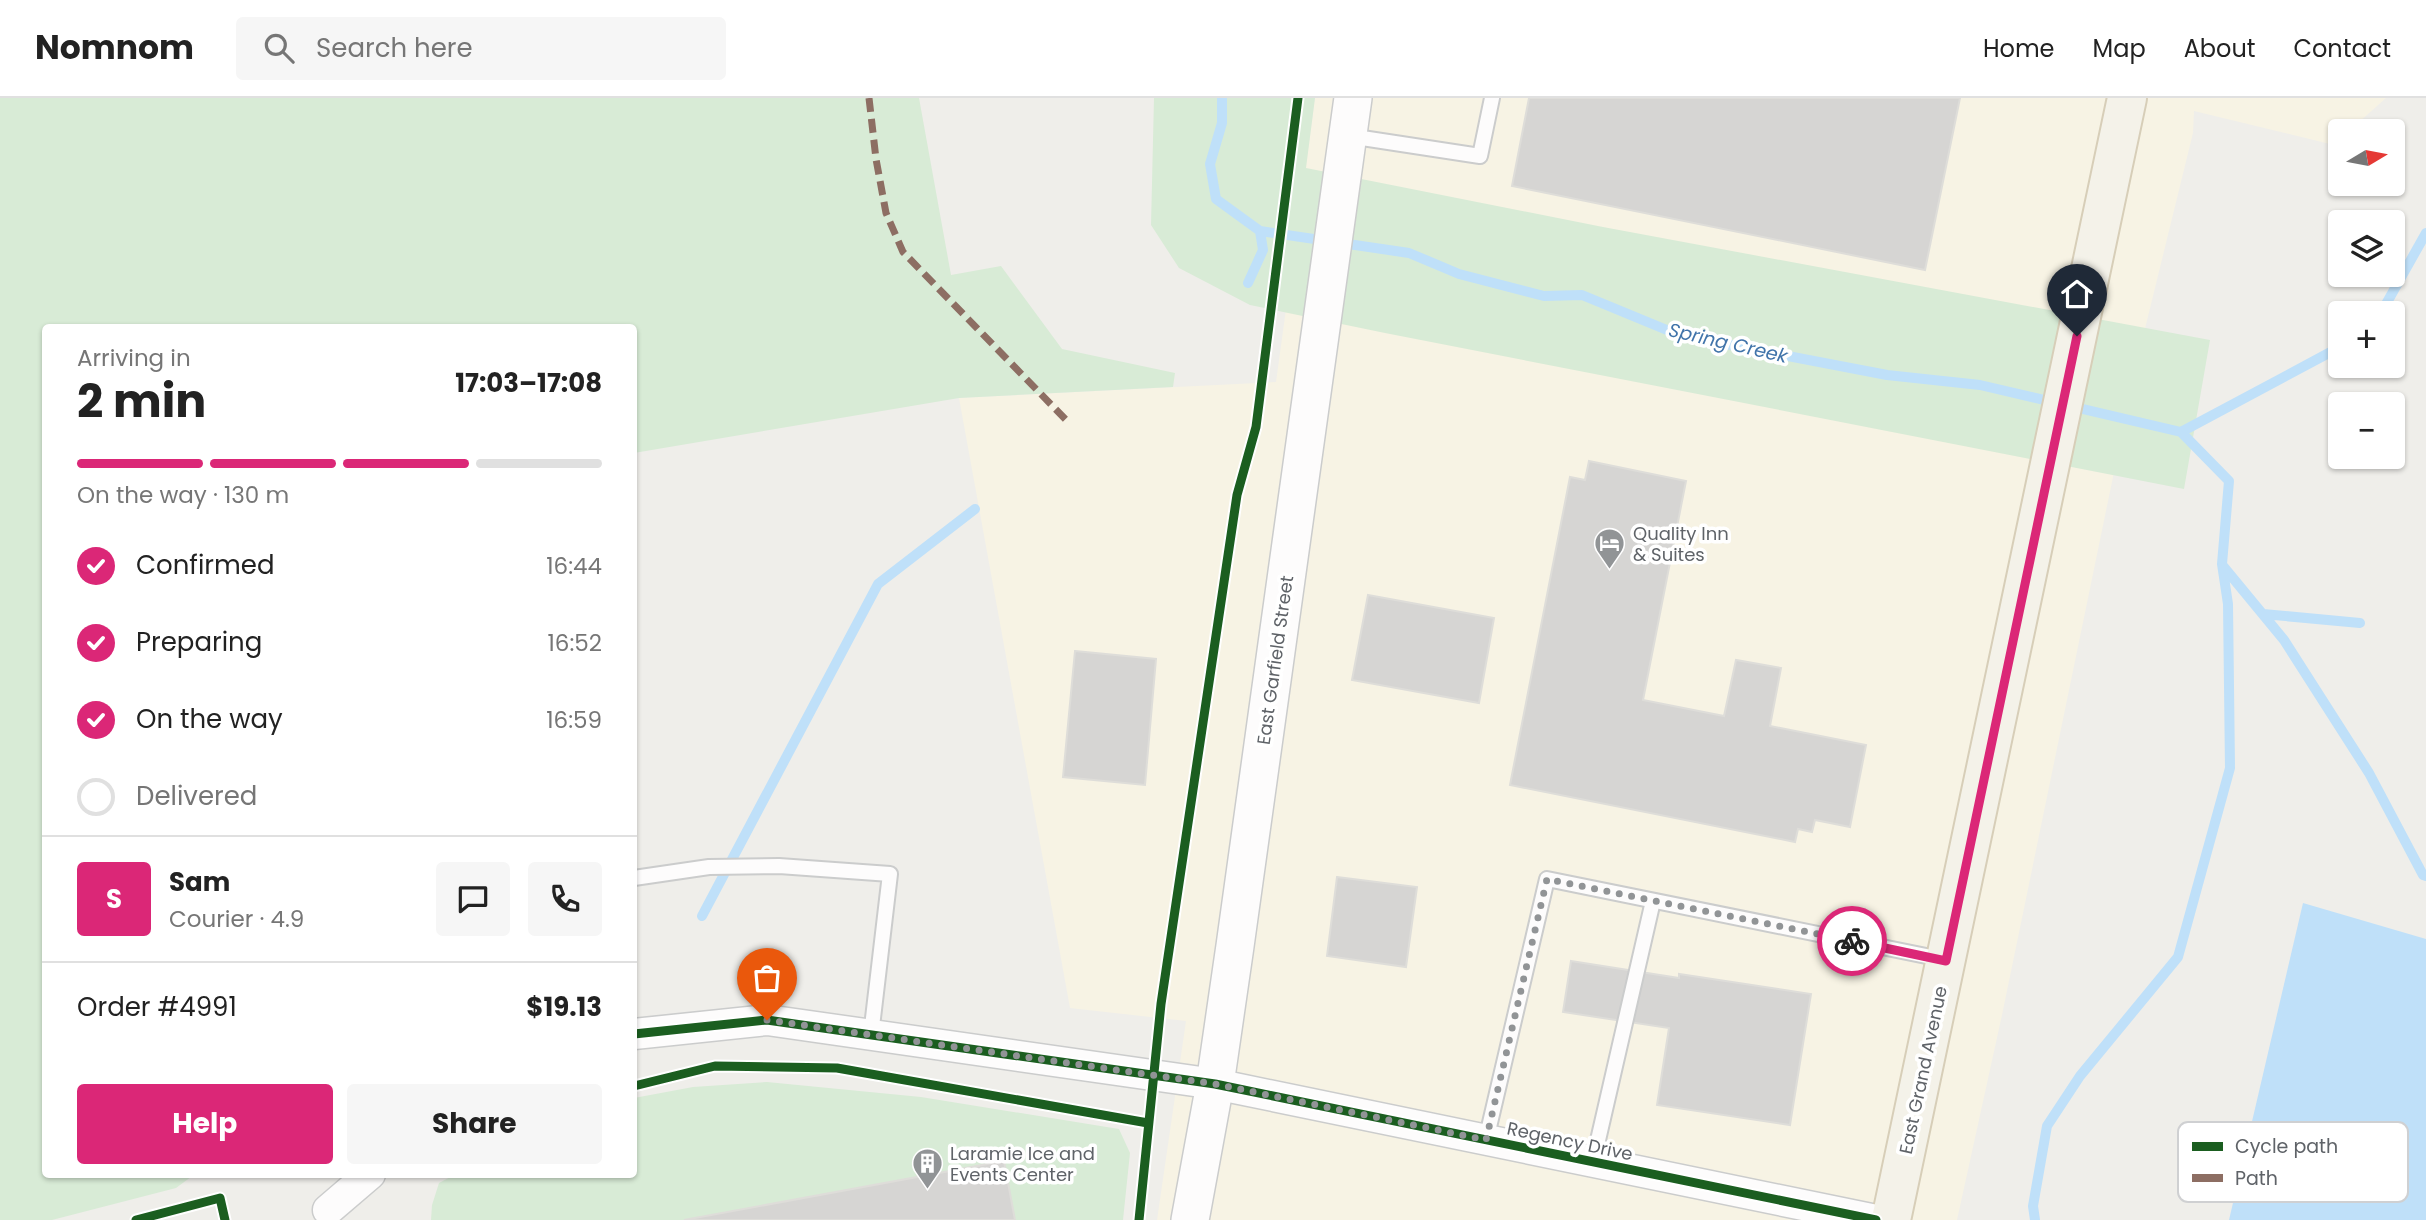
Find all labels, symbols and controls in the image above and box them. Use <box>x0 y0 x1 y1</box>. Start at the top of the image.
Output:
search box <box>236 17 726 80</box>
text: Nomnom <box>35 24 194 71</box>
icon: search <box>260 29 298 67</box>
text: Search here <box>316 30 473 66</box>
text: Home <box>1983 32 2055 65</box>
text: Map <box>2093 32 2146 65</box>
text: About <box>2184 32 2255 65</box>
text: Contact <box>2293 32 2391 65</box>
north arrow <box>2328 119 2404 196</box>
map controls <box>2328 119 2405 469</box>
button: layers <box>2328 210 2405 287</box>
pin <box>2047 264 2107 336</box>
icon: home <box>2058 275 2096 313</box>
button: + <box>2328 301 2405 378</box>
water label: Spring Creek <box>1666 316 1791 370</box>
text: Arriving in <box>77 342 191 374</box>
text: 17:03–17:08 <box>455 365 602 401</box>
text: 2 min <box>77 369 206 433</box>
button: − <box>2328 392 2405 469</box>
text: On the way · 130 m <box>77 479 289 511</box>
place label: Quality Inn & Suites <box>1633 521 1729 567</box>
hotel icon: Quality Inn & Suites <box>1593 526 1627 570</box>
icon: check <box>77 547 115 585</box>
text: Confirmed <box>136 547 274 583</box>
text: 16:44 <box>546 550 602 582</box>
street label: East Garfield Street <box>1251 574 1299 746</box>
icon: check <box>77 624 115 662</box>
text: Preparing <box>136 624 262 660</box>
text: 16:52 <box>547 627 602 659</box>
icon: check <box>77 701 115 739</box>
text: On the way <box>136 701 283 737</box>
text: 16:59 <box>546 704 602 736</box>
text: Delivered <box>136 778 257 814</box>
button: chat <box>436 862 510 936</box>
button: phone <box>528 862 602 936</box>
text: Sam <box>169 864 230 900</box>
text: S <box>106 881 122 917</box>
text: Courier · 4.9 <box>169 903 304 935</box>
courier <box>1817 906 1887 976</box>
icon: bike <box>1833 922 1871 960</box>
pin <box>737 948 797 1020</box>
icon: bag <box>748 959 786 997</box>
street label: East Grand Avenue <box>1893 984 1953 1156</box>
text: Order #4991 <box>77 989 237 1025</box>
text: $19.13 <box>526 989 602 1025</box>
button: Help <box>77 1084 333 1164</box>
button: Share <box>347 1084 602 1164</box>
street label: Regency Drive <box>1505 1115 1635 1167</box>
legend <box>2178 1122 2408 1202</box>
text: Cycle path <box>2235 1133 2338 1160</box>
place label: Laramie Ice and Events Center <box>950 1141 1095 1187</box>
building icon: Laramie Ice and Events Center <box>910 1146 944 1190</box>
text: Path <box>2235 1165 2278 1192</box>

